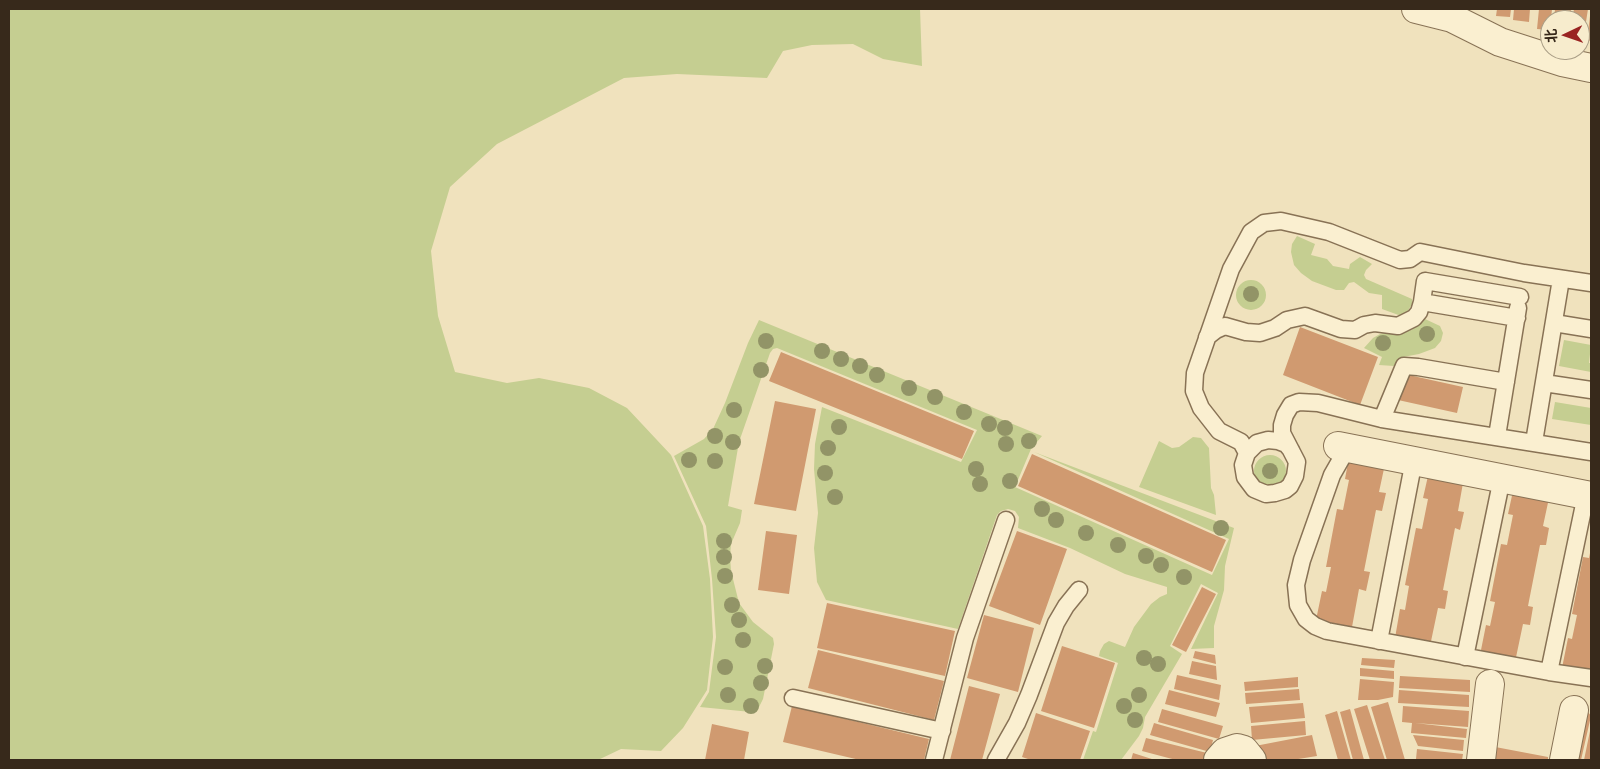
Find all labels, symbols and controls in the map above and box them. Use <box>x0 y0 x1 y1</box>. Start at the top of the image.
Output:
north arrow <box>1540 10 1590 60</box>
text: 北 <box>1541 28 1560 43</box>

